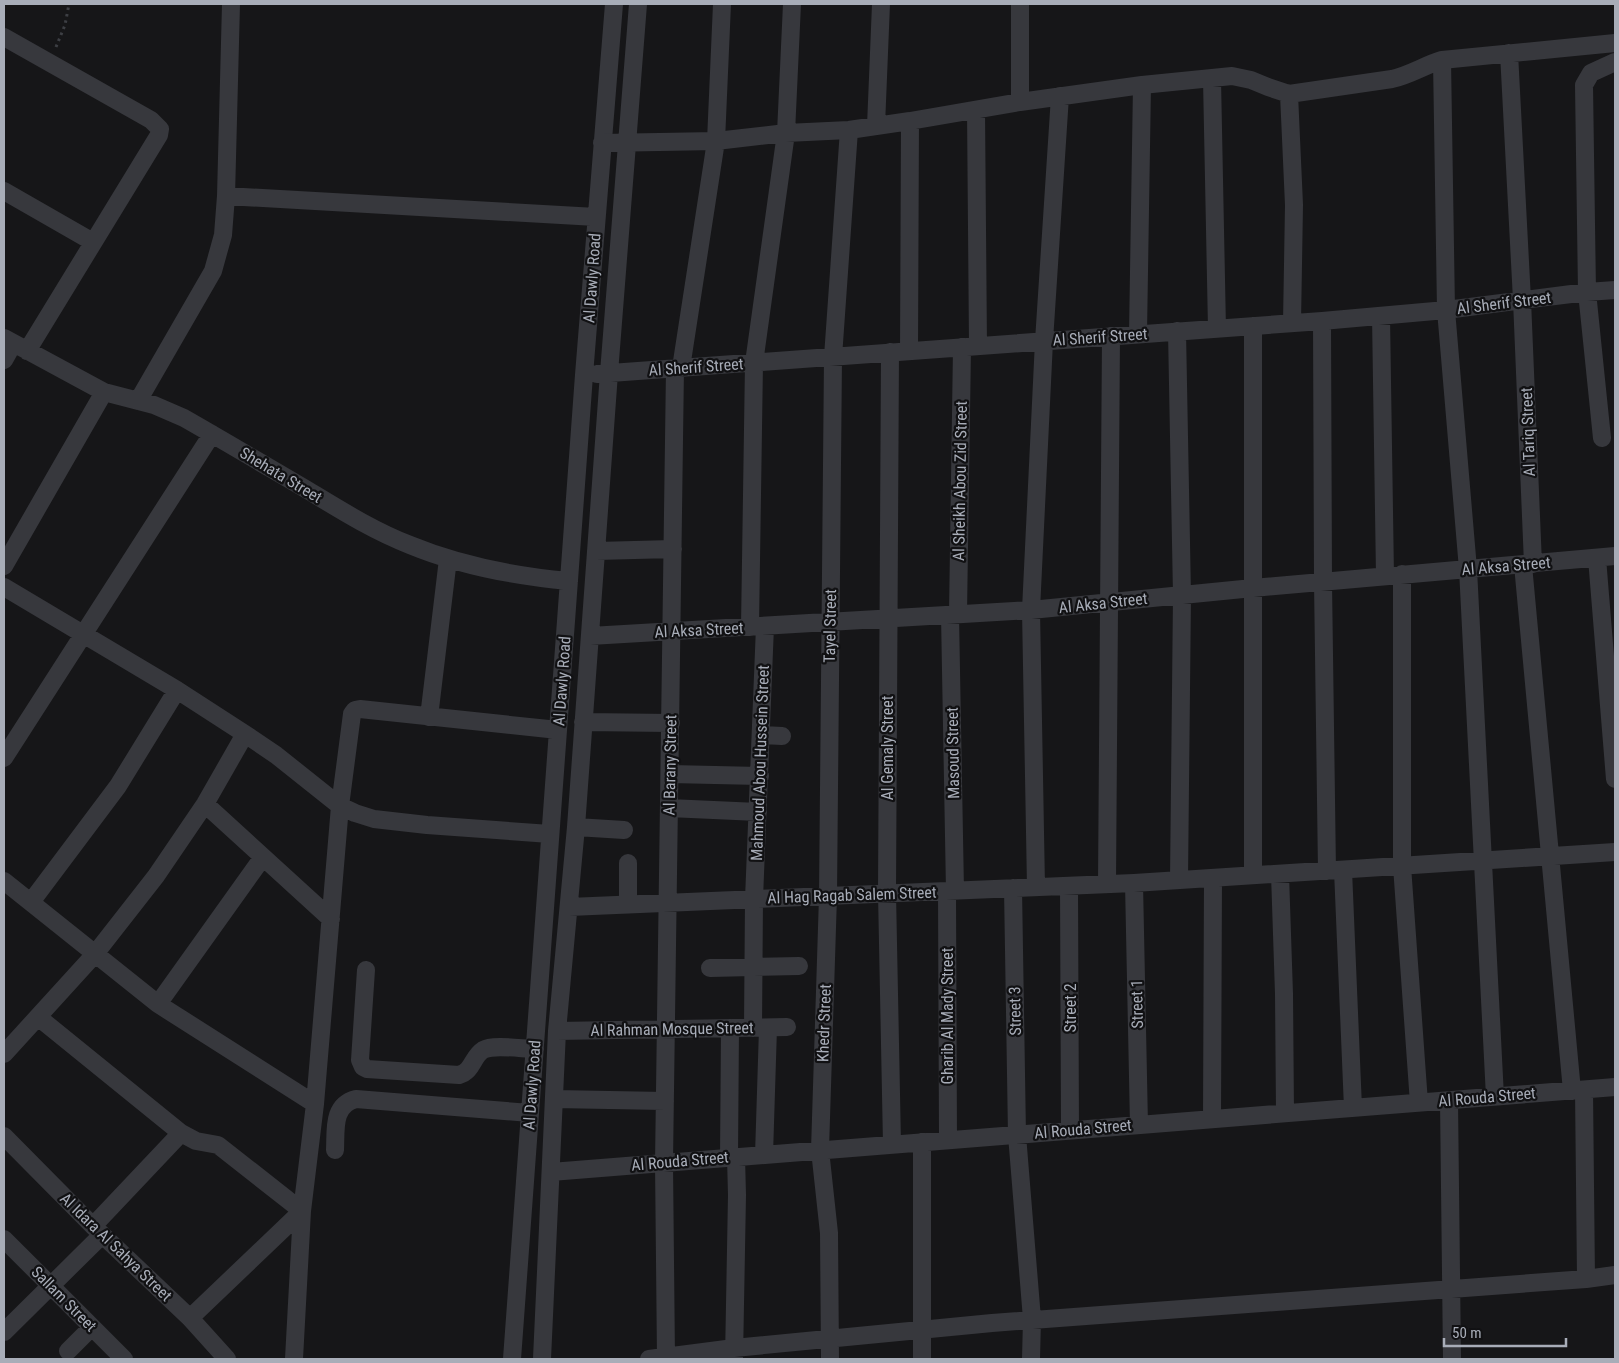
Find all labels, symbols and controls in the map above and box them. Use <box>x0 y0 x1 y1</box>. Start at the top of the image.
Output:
street label: Al Dawly Road <box>579 232 605 324</box>
street label: Al Sherif Street <box>1456 288 1552 318</box>
street label: Al Sherif Street <box>1052 324 1148 350</box>
street label: Al Sherif Street <box>648 354 744 380</box>
street label: Al Tariq Street <box>1517 387 1539 477</box>
street label: Al Sheikh Abou Zid Street <box>949 401 971 561</box>
street label: Shehata Street <box>236 443 326 507</box>
street label: Al Aksa Street <box>1461 553 1551 579</box>
street label: Tayel Street <box>820 589 840 663</box>
street label: Al Aksa Street <box>1058 589 1149 617</box>
street label: Al Aksa Street <box>654 618 744 642</box>
street label: Al Dawly Road <box>549 635 575 727</box>
street label: Mahmoud Abou Hussein Street <box>747 665 773 861</box>
street label: Al Gemaly Street <box>878 695 897 800</box>
street label: Masoud Street <box>943 707 963 799</box>
street label: Al Barany Street <box>660 714 680 816</box>
street label: Al Hag Ragab Salem Street <box>767 883 937 907</box>
street label: Gharib Al Mady Street <box>938 947 957 1085</box>
street label: Street 1 <box>1127 979 1147 1029</box>
street label: Khedr Street <box>813 983 835 1062</box>
street label: Street 2 <box>1061 983 1080 1033</box>
street label: Street 3 <box>1005 986 1025 1036</box>
street label: Al Rahman Mosque Street <box>590 1018 754 1040</box>
street label: Al Dawly Road <box>519 1039 545 1131</box>
street label: Al Rouda Street <box>1438 1083 1537 1111</box>
street label: Al Rouda Street <box>1034 1115 1133 1143</box>
street label: Al Rouda Street <box>631 1147 730 1175</box>
street label: Al Idara Al Sahya Street <box>56 1189 176 1305</box>
street label: Sallam Street <box>28 1263 101 1336</box>
scale bar <box>1444 1316 1566 1348</box>
text: 50 m <box>1452 1324 1482 1342</box>

